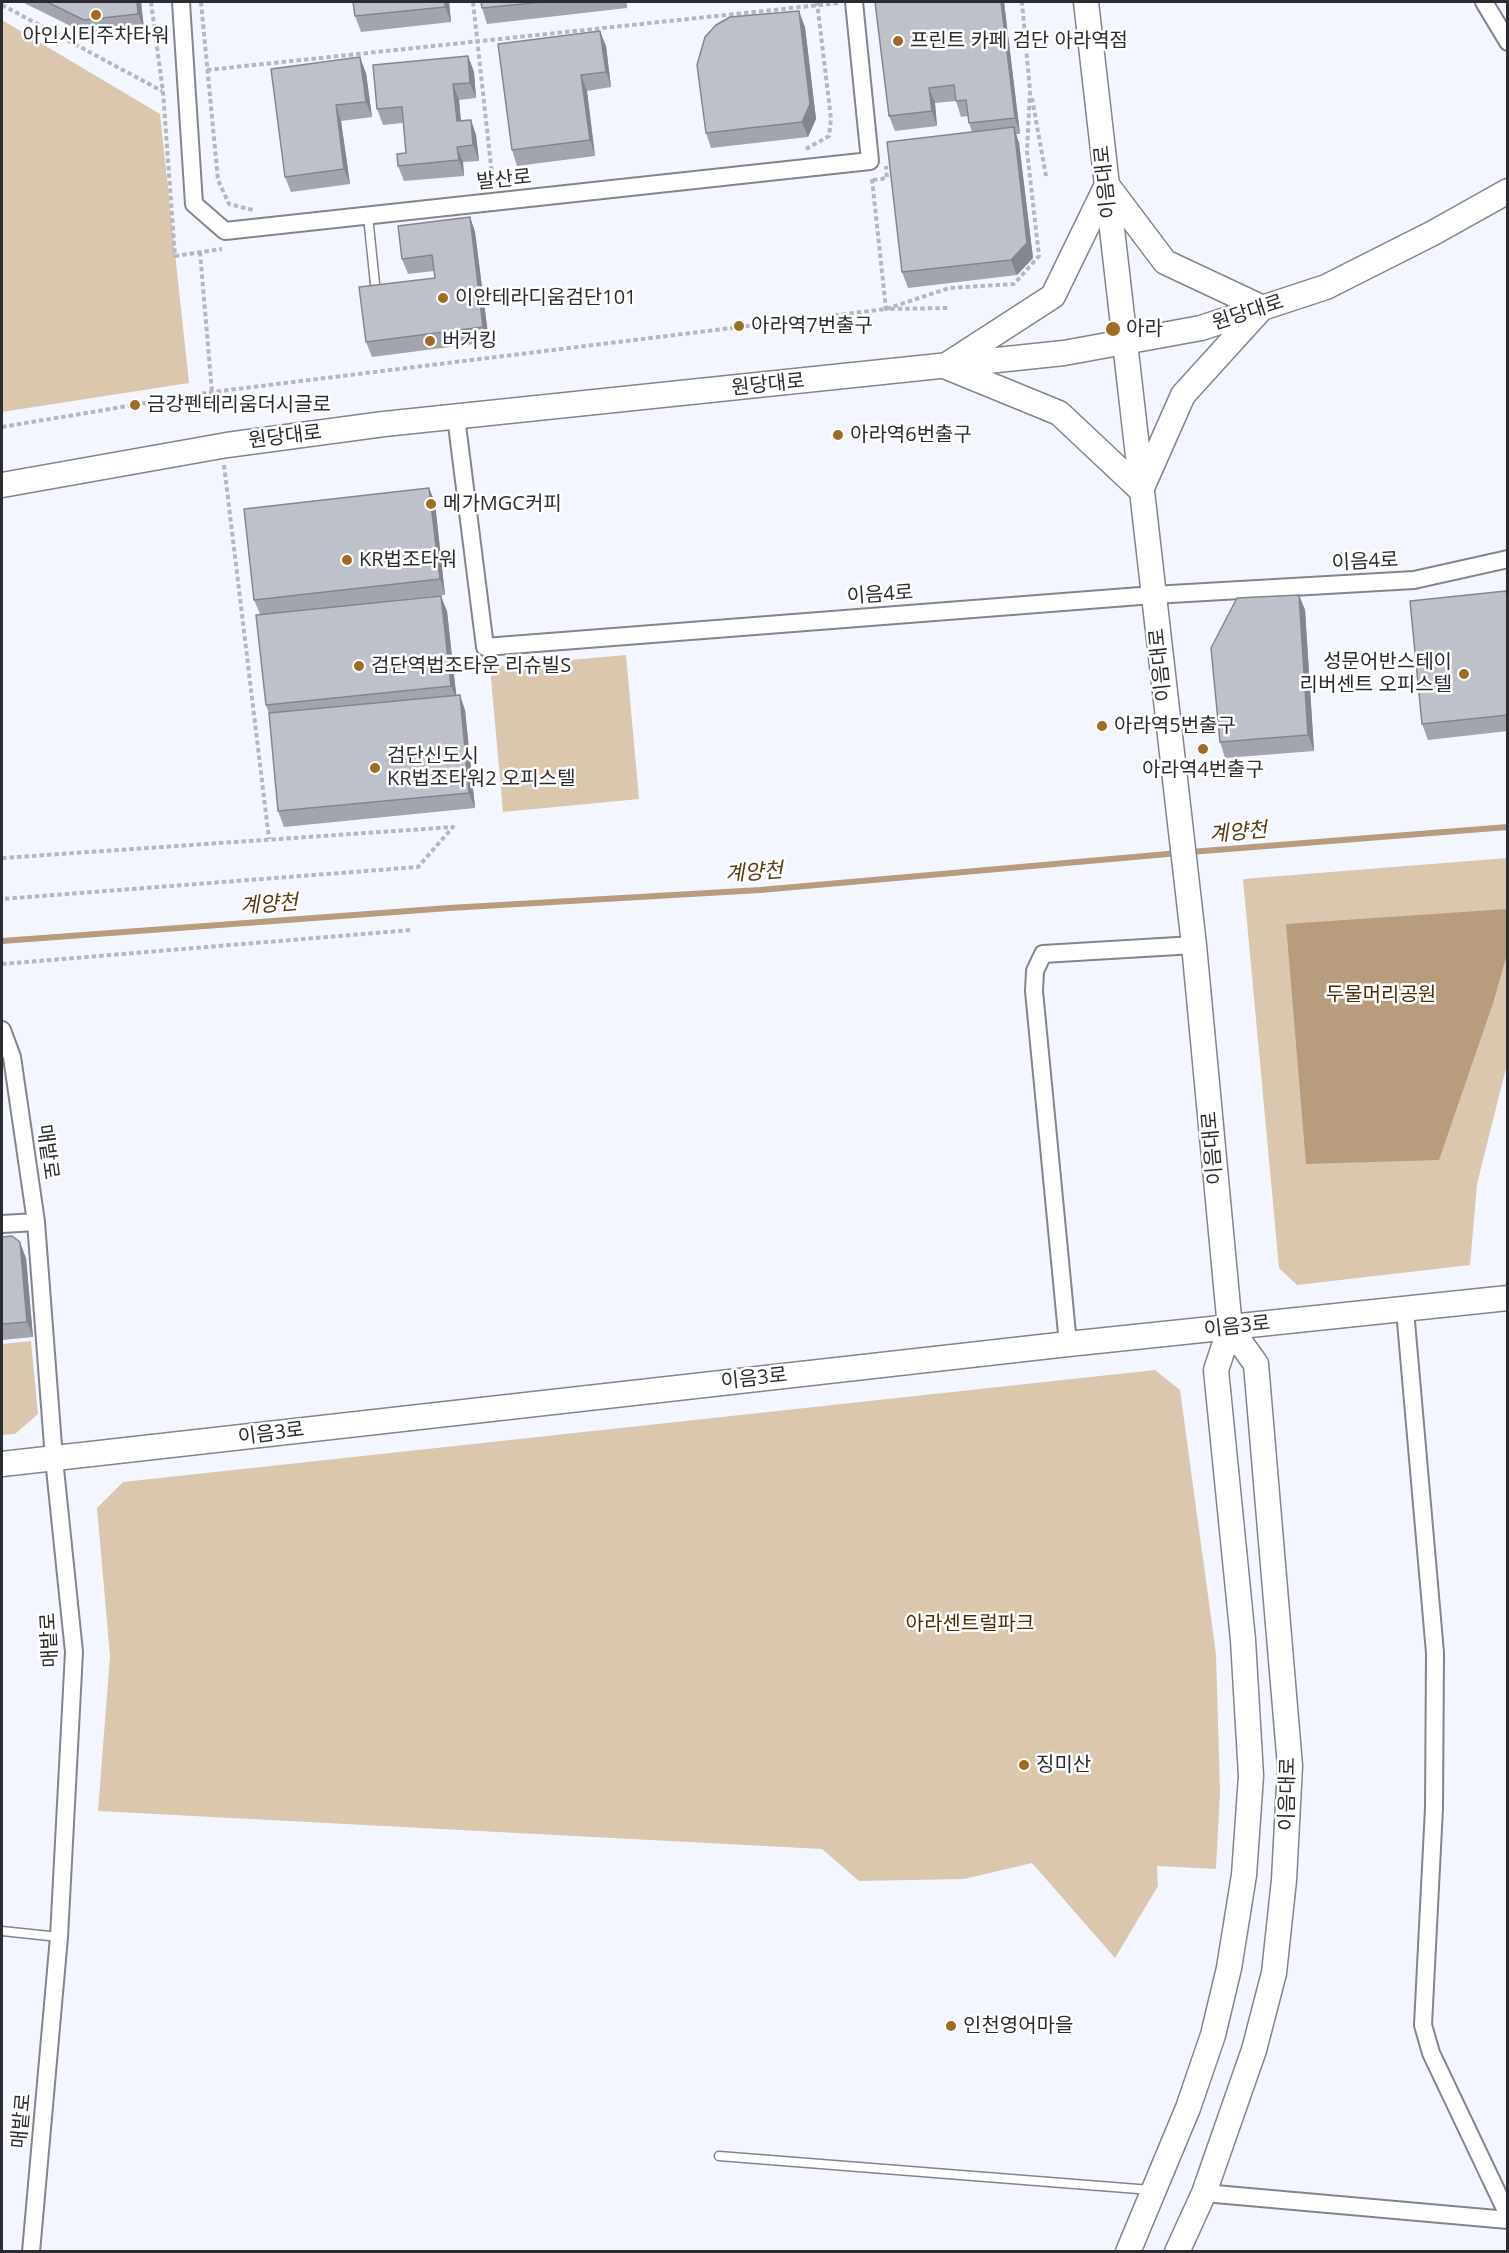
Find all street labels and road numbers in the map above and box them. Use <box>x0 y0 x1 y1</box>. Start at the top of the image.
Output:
street label: 이음대로 <box>1090 144 1122 220</box>
street label: 발산로 <box>475 165 533 195</box>
street label: 원당대로 <box>1209 290 1287 336</box>
street label: 원당대로 <box>730 369 806 401</box>
street label: 원당대로 <box>247 421 323 453</box>
street label: 이음4로 <box>1331 548 1399 576</box>
street label: 이음4로 <box>846 581 914 609</box>
street label: 이음대로 <box>1145 627 1177 703</box>
street label: 이음대로 <box>1198 1110 1228 1186</box>
street label: 매밭로 <box>31 1123 63 1181</box>
street label: 이음3로 <box>1203 1312 1271 1342</box>
street label: 이음3로 <box>720 1364 788 1394</box>
street label: 이음3로 <box>236 1418 306 1450</box>
street label: 매밭로 <box>37 1612 63 1668</box>
street label: 이음대로 <box>1275 1757 1301 1831</box>
street label: 매밭로 <box>8 2092 36 2150</box>

